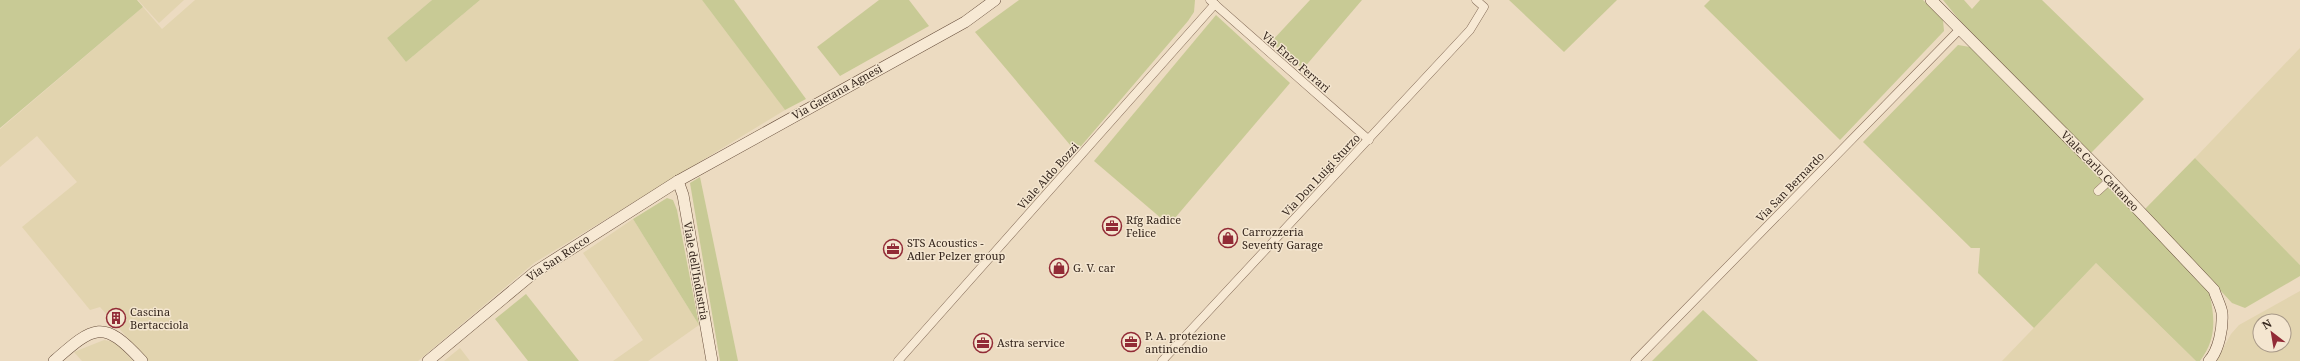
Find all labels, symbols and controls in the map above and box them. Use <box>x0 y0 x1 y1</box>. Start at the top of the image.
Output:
street label: Via Enzo Ferrari <box>1259 28 1334 96</box>
street label: Via Gaetana Agnesi <box>789 60 885 123</box>
street label: Viale Carlo Cattaneo <box>2058 127 2143 214</box>
street label: Via Don Luigi Sturzo <box>1278 130 1363 219</box>
street label: Viale Aldo Bozzi <box>1014 139 1082 212</box>
street label: Via San Bernardo <box>1752 148 1827 225</box>
place label: Rfg Radice Felice <box>1126 212 1181 240</box>
office icon: Rfg Radice Felice <box>1101 215 1123 237</box>
street label: Viale dell'Industria <box>680 220 713 321</box>
place label: Carrozzeria Seventy Garage <box>1242 224 1323 252</box>
shop icon: Carrozzeria Seventy Garage <box>1217 227 1239 249</box>
street label: Via San Rocco <box>523 231 592 284</box>
place label: STS Acoustics - Adler Pelzer group <box>907 235 1006 263</box>
office icon: STS Acoustics - Adler Pelzer group <box>882 238 904 260</box>
shop icon: G. V. car <box>1048 257 1070 279</box>
place label: G. V. car <box>1073 260 1116 275</box>
place label: Cascina Bertacciola <box>130 304 189 332</box>
building icon: Cascina Bertacciola <box>105 307 127 329</box>
north arrow <box>2252 313 2292 353</box>
text: N <box>2259 315 2274 333</box>
place label: P. A. protezione antincendio <box>1145 328 1226 356</box>
office icon: P. A. protezione antincendio <box>1120 331 1142 353</box>
office icon: Astra service <box>972 332 994 354</box>
place label: Astra service <box>997 335 1065 350</box>

